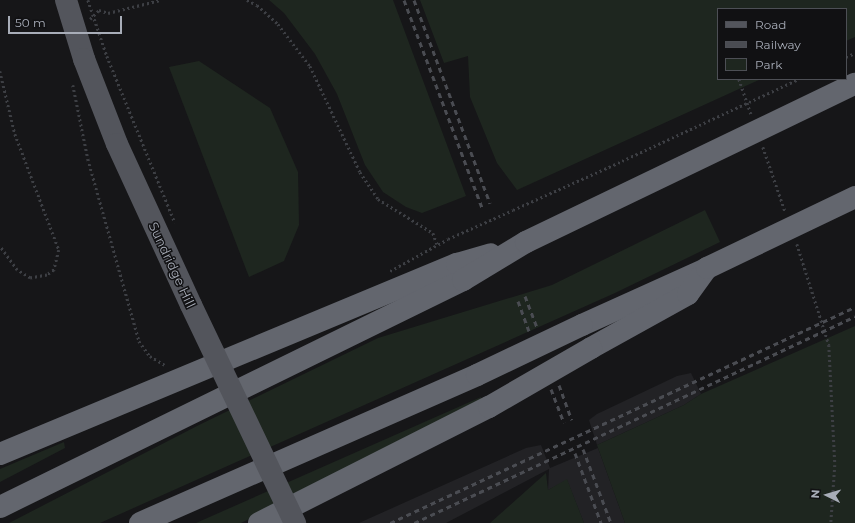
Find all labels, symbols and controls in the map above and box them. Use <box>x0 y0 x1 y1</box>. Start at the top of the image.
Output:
scale bar <box>10 8 124 34</box>
legend <box>717 8 847 80</box>
text: 50 m <box>15 15 46 30</box>
text: Road <box>755 17 786 32</box>
text: Railway <box>755 37 801 52</box>
text: Park <box>755 57 782 72</box>
street label: Sundridge Hill <box>145 220 199 310</box>
north arrow <box>807 475 847 515</box>
text: N <box>808 489 822 499</box>

